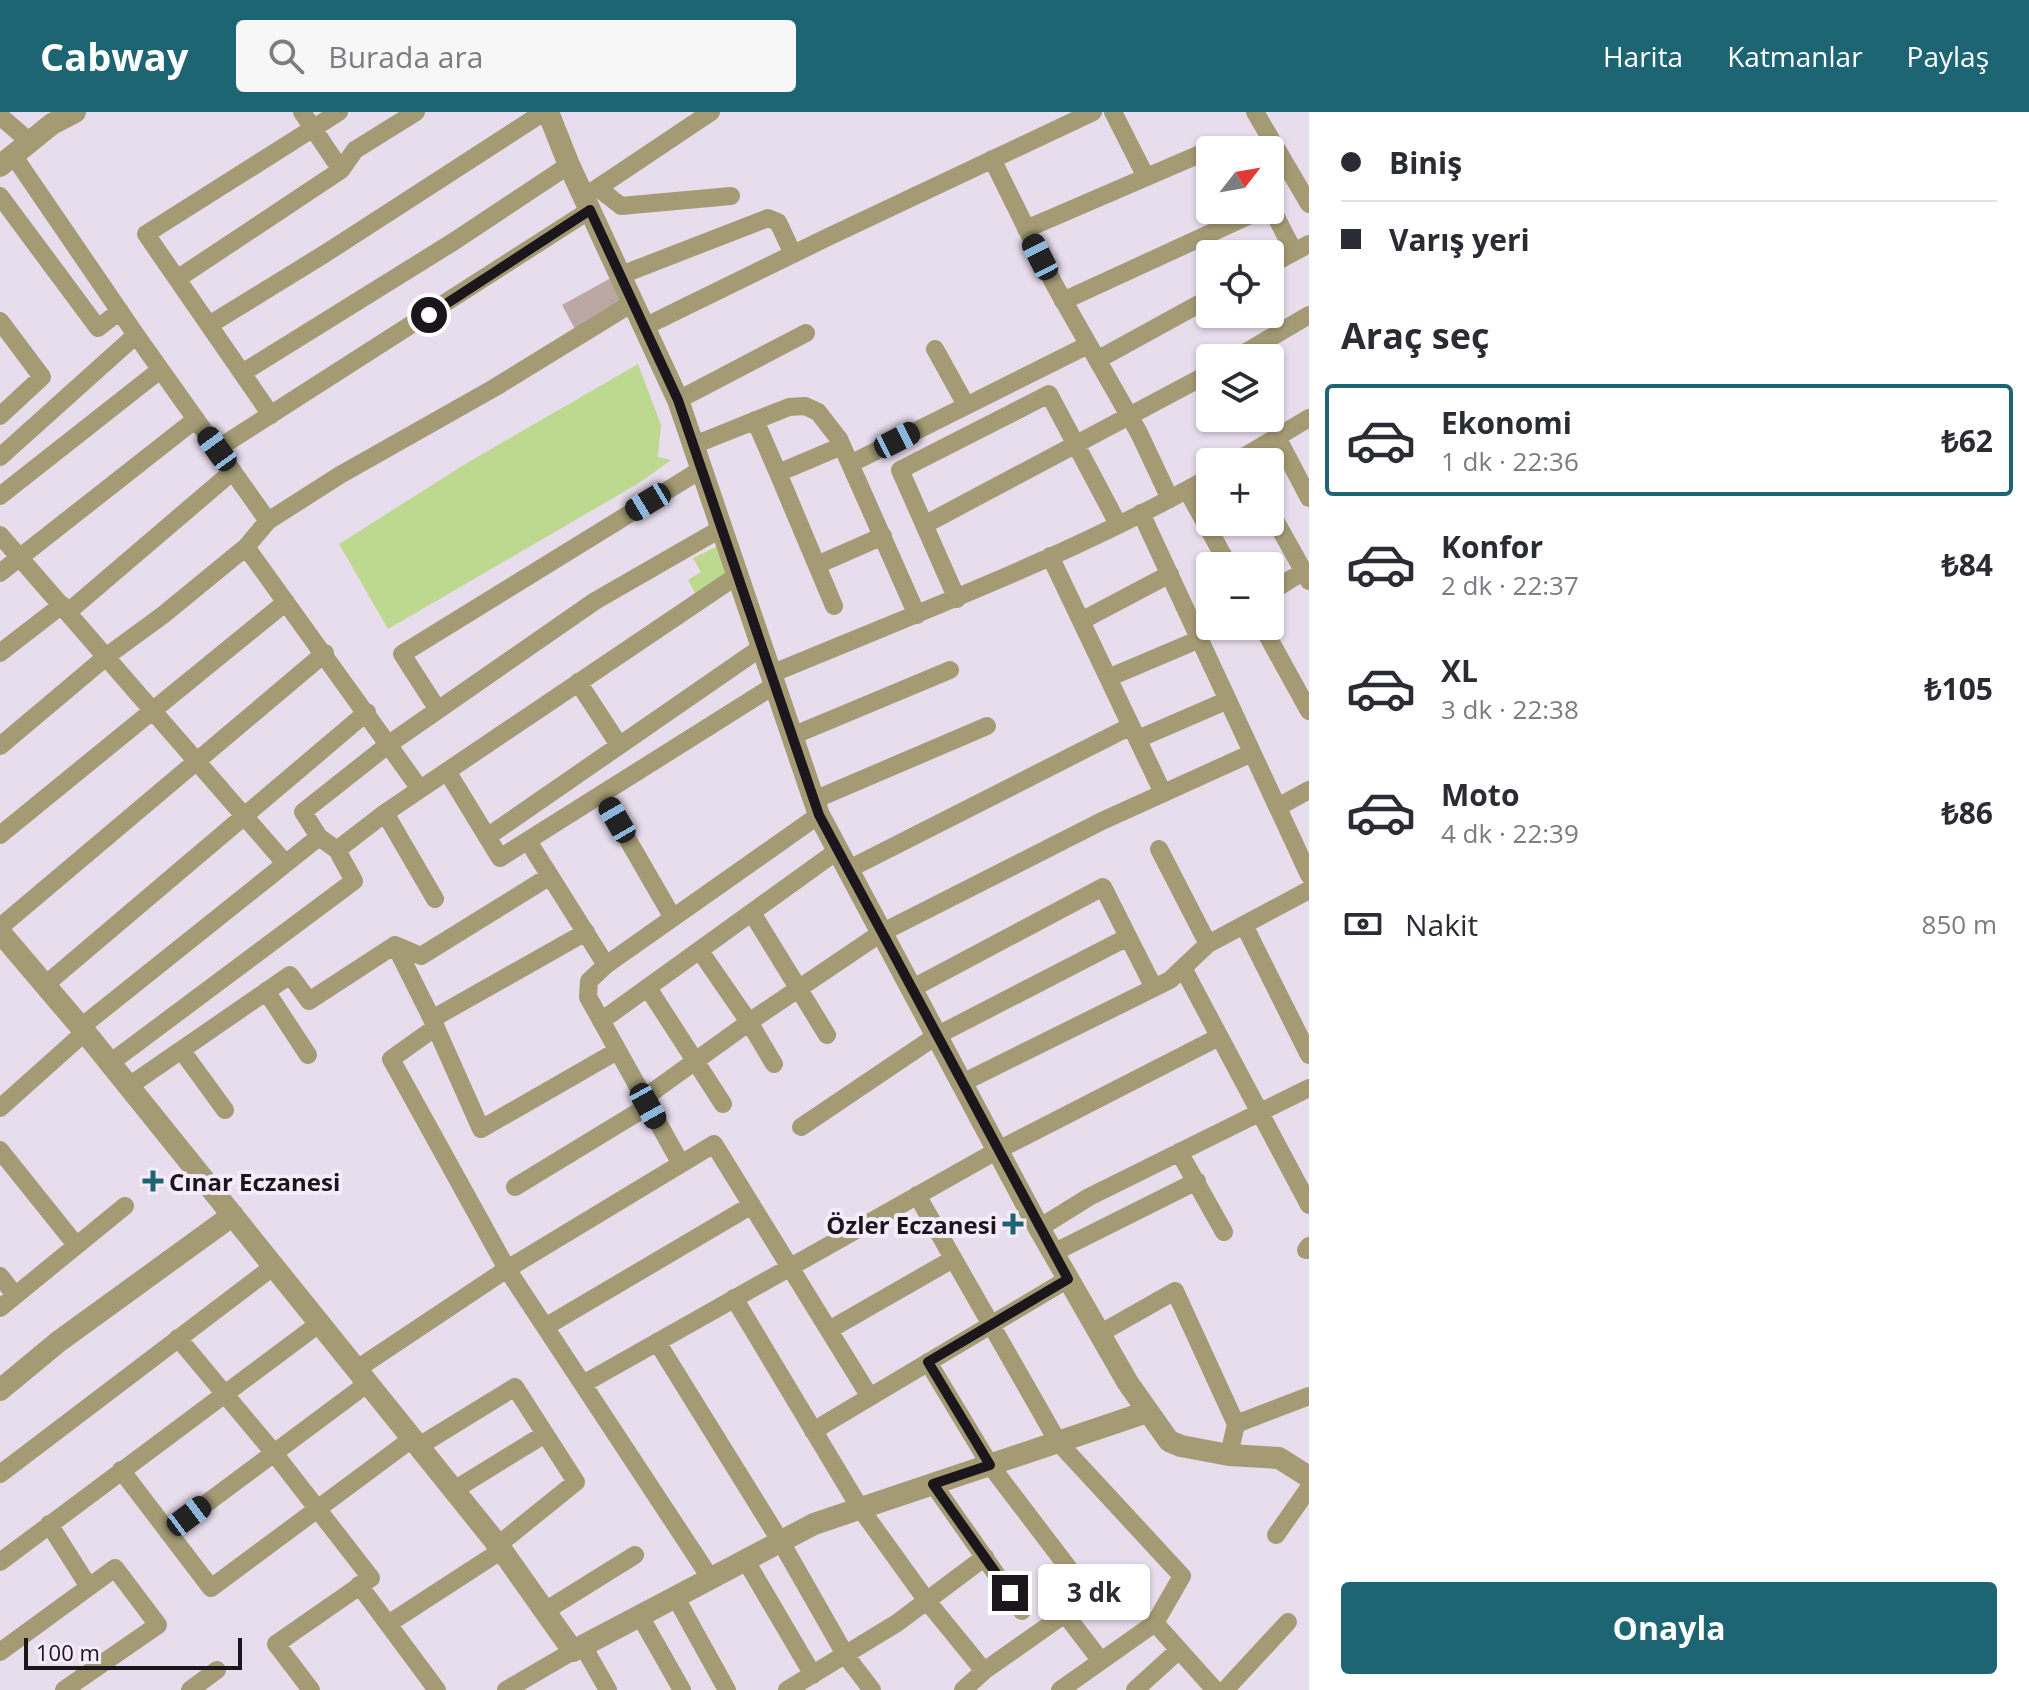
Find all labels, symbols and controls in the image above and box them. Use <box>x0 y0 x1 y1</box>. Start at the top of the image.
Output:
search box <box>236 20 796 92</box>
text: Cabway <box>40 30 188 82</box>
icon: search <box>264 34 308 78</box>
text: Burada ara <box>328 36 483 77</box>
text: Harita <box>1603 37 1683 75</box>
text: Katmanlar <box>1727 37 1863 75</box>
text: Paylaş <box>1907 37 1989 75</box>
north arrow <box>1196 136 1284 224</box>
map controls <box>1196 136 1284 640</box>
text: Biniş <box>1389 142 1462 183</box>
text: Varış yeri <box>1389 219 1530 260</box>
car <box>1018 230 1062 284</box>
button: locate <box>1196 240 1284 328</box>
route start <box>411 297 447 333</box>
text: Araç seç <box>1341 311 1489 360</box>
button: layers <box>1196 344 1284 432</box>
text: Ekonomi <box>1441 402 1572 443</box>
icon: car <box>1345 404 1417 476</box>
car <box>870 418 924 462</box>
text: ₺62 <box>1942 420 1993 461</box>
car <box>193 423 241 475</box>
text: 1 dk · 22:36 <box>1441 443 1579 479</box>
button: + <box>1196 448 1284 536</box>
car <box>621 479 675 525</box>
text: Konfor <box>1441 526 1543 567</box>
icon: car <box>1345 528 1417 600</box>
text: ₺84 <box>1942 544 1993 585</box>
button: − <box>1196 552 1284 640</box>
text: 2 dk · 22:37 <box>1441 567 1579 603</box>
text: XL <box>1441 650 1478 691</box>
icon: car <box>1345 652 1417 724</box>
text: ₺105 <box>1924 668 1993 709</box>
text: 3 dk · 22:38 <box>1441 691 1579 727</box>
text: Moto <box>1441 774 1519 815</box>
icon: car <box>1345 776 1417 848</box>
text: ₺86 <box>1942 792 1993 833</box>
car <box>595 793 639 847</box>
text: 4 dk · 22:39 <box>1441 815 1579 851</box>
icon: cash <box>1341 902 1385 946</box>
text: Nakit <box>1405 904 1478 945</box>
text: 850 m <box>1922 906 1997 942</box>
car <box>626 1079 670 1133</box>
place label: Cınar Eczanesi <box>169 1165 340 1198</box>
marker: Cınar Eczanesi <box>144 1172 162 1190</box>
place label: Özler Eczanesi <box>826 1208 997 1241</box>
marker: Özler Eczanesi <box>1004 1215 1022 1233</box>
car <box>163 1492 215 1540</box>
callout: 3 dk <box>1038 1565 1150 1621</box>
text: 3 dk <box>1067 1574 1121 1610</box>
route end <box>992 1575 1028 1611</box>
button: Onayla <box>1341 1582 1997 1674</box>
scale bar <box>24 1634 242 1670</box>
text: 100 m <box>36 1637 100 1667</box>

